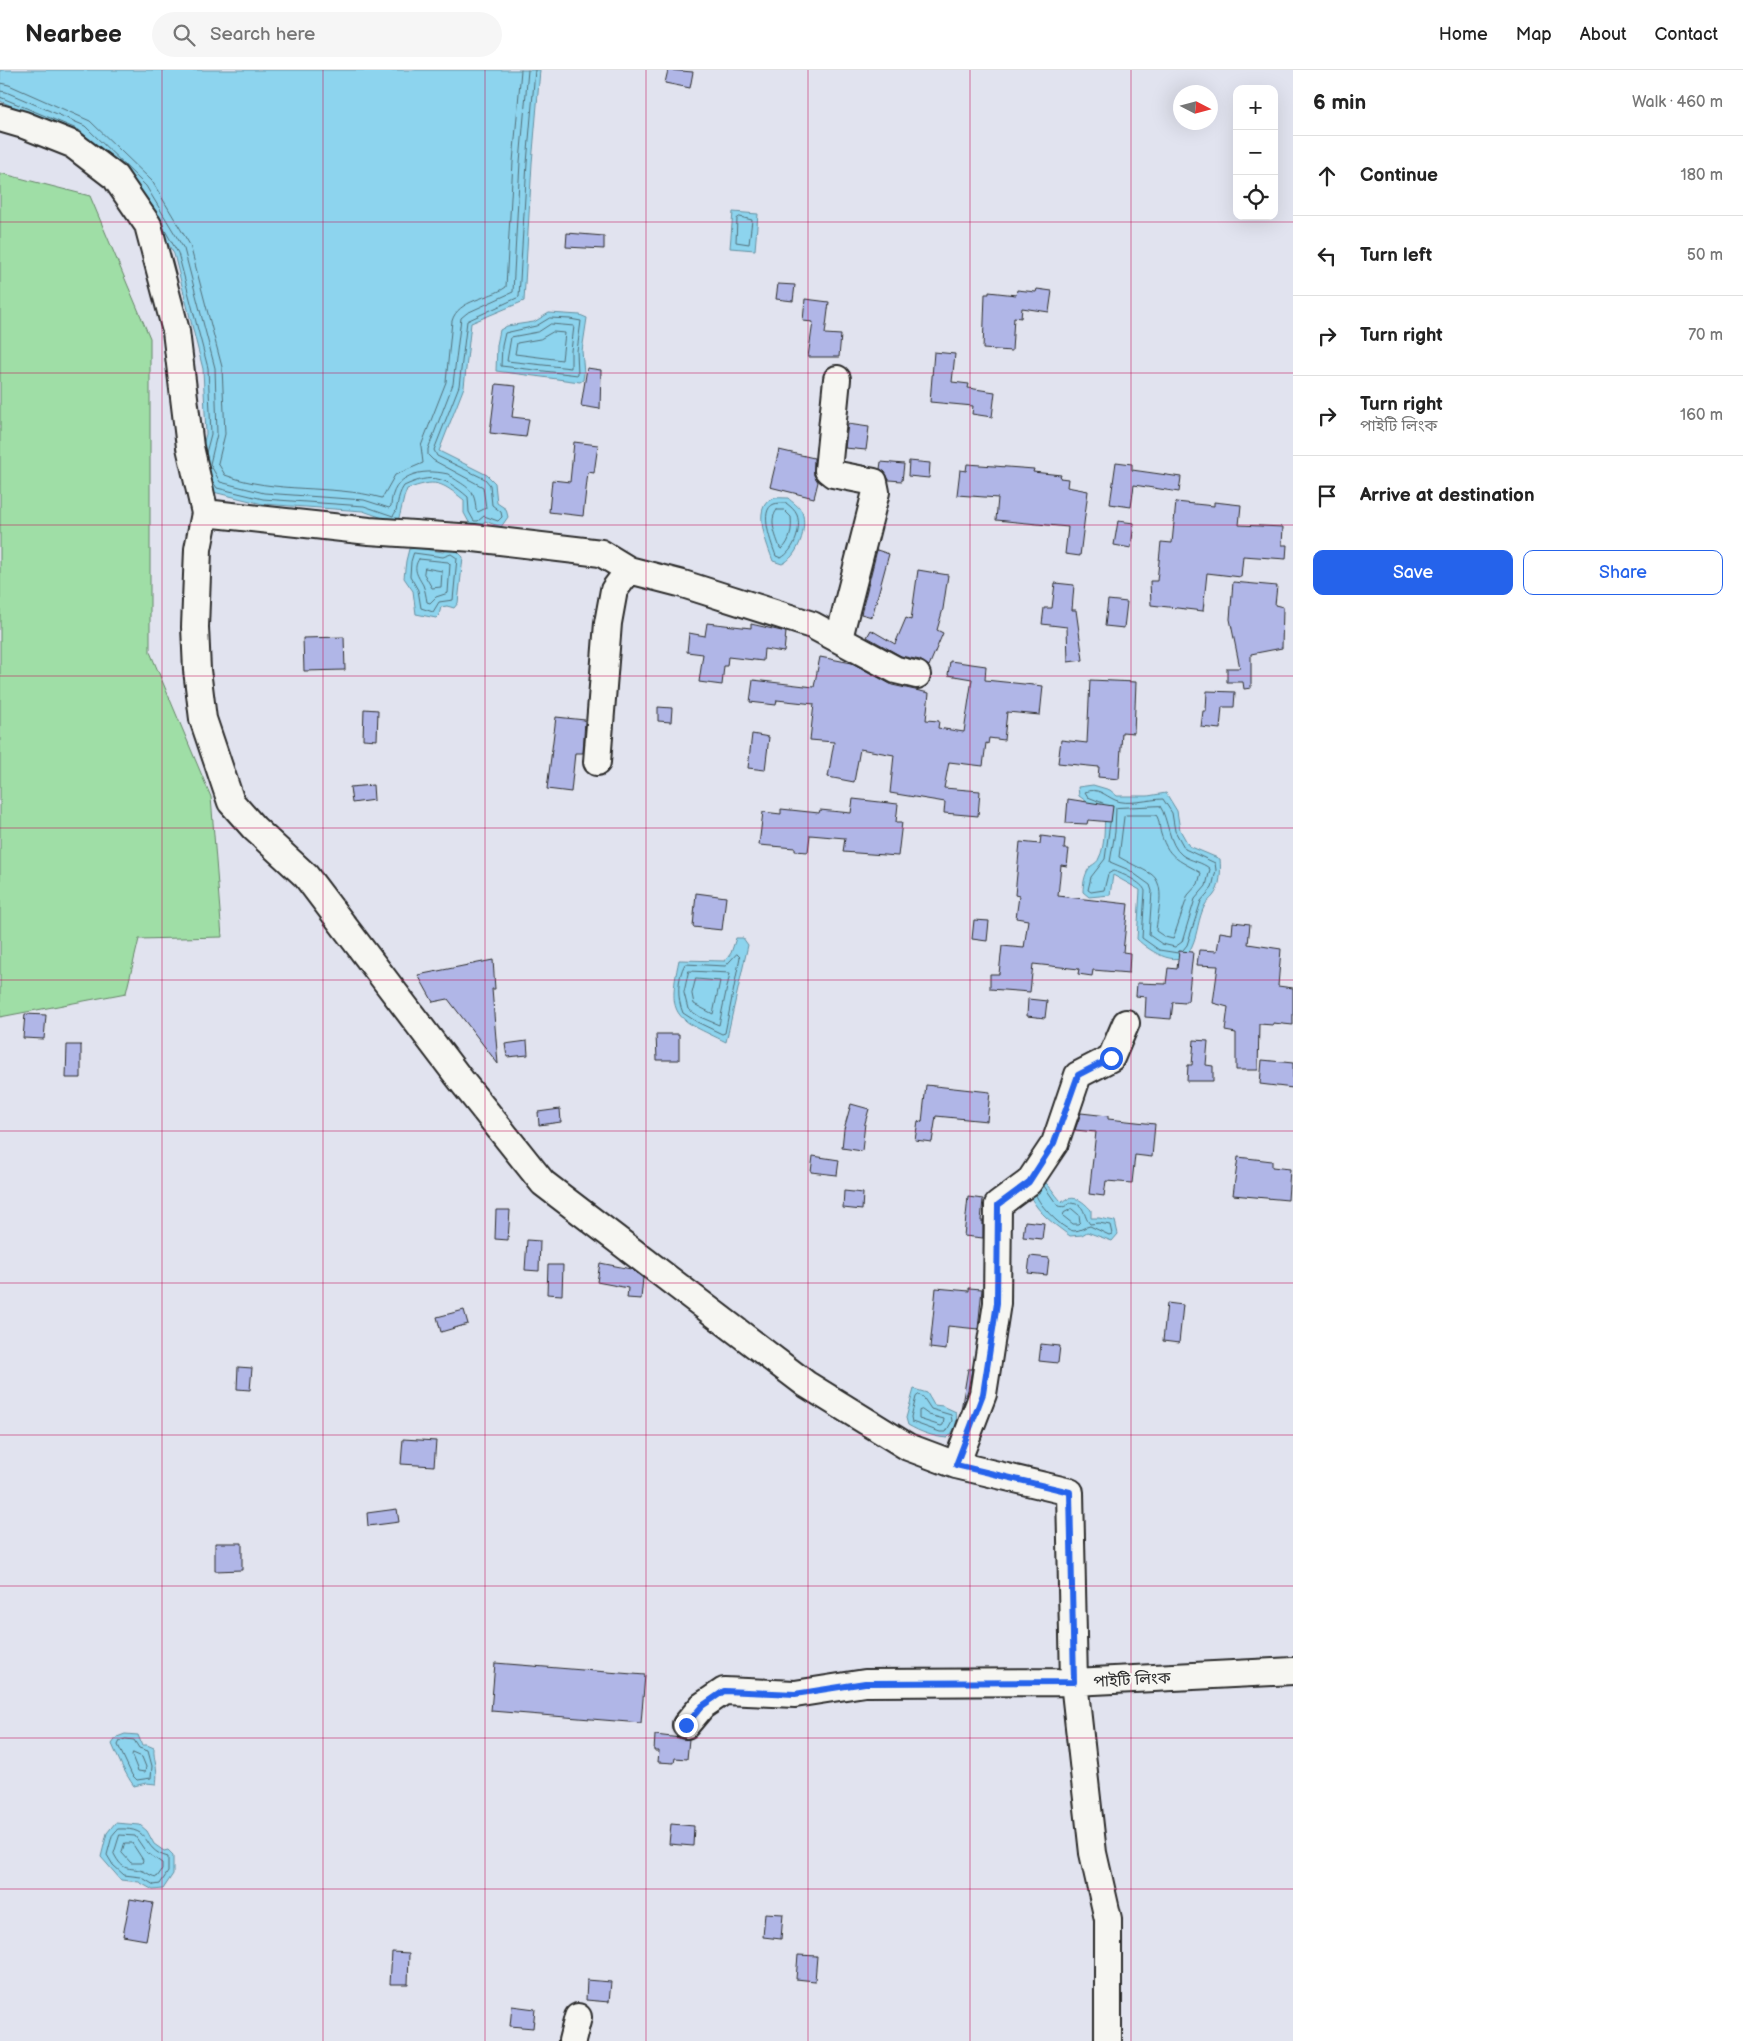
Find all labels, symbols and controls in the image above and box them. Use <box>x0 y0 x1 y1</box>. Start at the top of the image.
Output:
search box <box>152 12 502 57</box>
text: Nearbee <box>25 20 122 49</box>
icon: search <box>170 21 198 49</box>
text: Search here <box>210 23 315 46</box>
text: Home <box>1439 24 1488 45</box>
text: Map <box>1516 24 1552 45</box>
text: About <box>1580 24 1627 45</box>
text: Contact <box>1655 24 1718 45</box>
north arrow <box>1173 85 1218 130</box>
map controls <box>1233 85 1278 220</box>
button: + <box>1233 85 1278 130</box>
text: 6 min <box>1313 90 1366 115</box>
text: Walk · 460 m <box>1632 93 1723 112</box>
button: − <box>1233 130 1278 175</box>
icon: ahead <box>1313 162 1341 190</box>
text: Continue <box>1360 164 1438 187</box>
text: 180 m <box>1681 166 1723 185</box>
button: locate <box>1233 175 1278 220</box>
icon: left <box>1313 242 1341 270</box>
text: Turn left <box>1360 244 1432 267</box>
text: 50 m <box>1687 246 1723 265</box>
icon: right <box>1313 322 1341 350</box>
text: Turn right <box>1360 324 1443 347</box>
text: 70 m <box>1688 326 1723 345</box>
text: Turn right <box>1360 393 1443 416</box>
icon: right <box>1313 402 1341 430</box>
text: 160 m <box>1680 406 1723 425</box>
text: পাইটি লিংক <box>1360 417 1437 436</box>
icon: arrive <box>1313 482 1341 510</box>
text: Arrive at destination <box>1360 484 1535 507</box>
button: Save <box>1313 550 1513 595</box>
button: Share <box>1523 550 1723 595</box>
route start <box>1100 1047 1123 1070</box>
street label: পাইটি লিংক <box>1093 1668 1172 1692</box>
route end <box>675 1714 698 1737</box>

